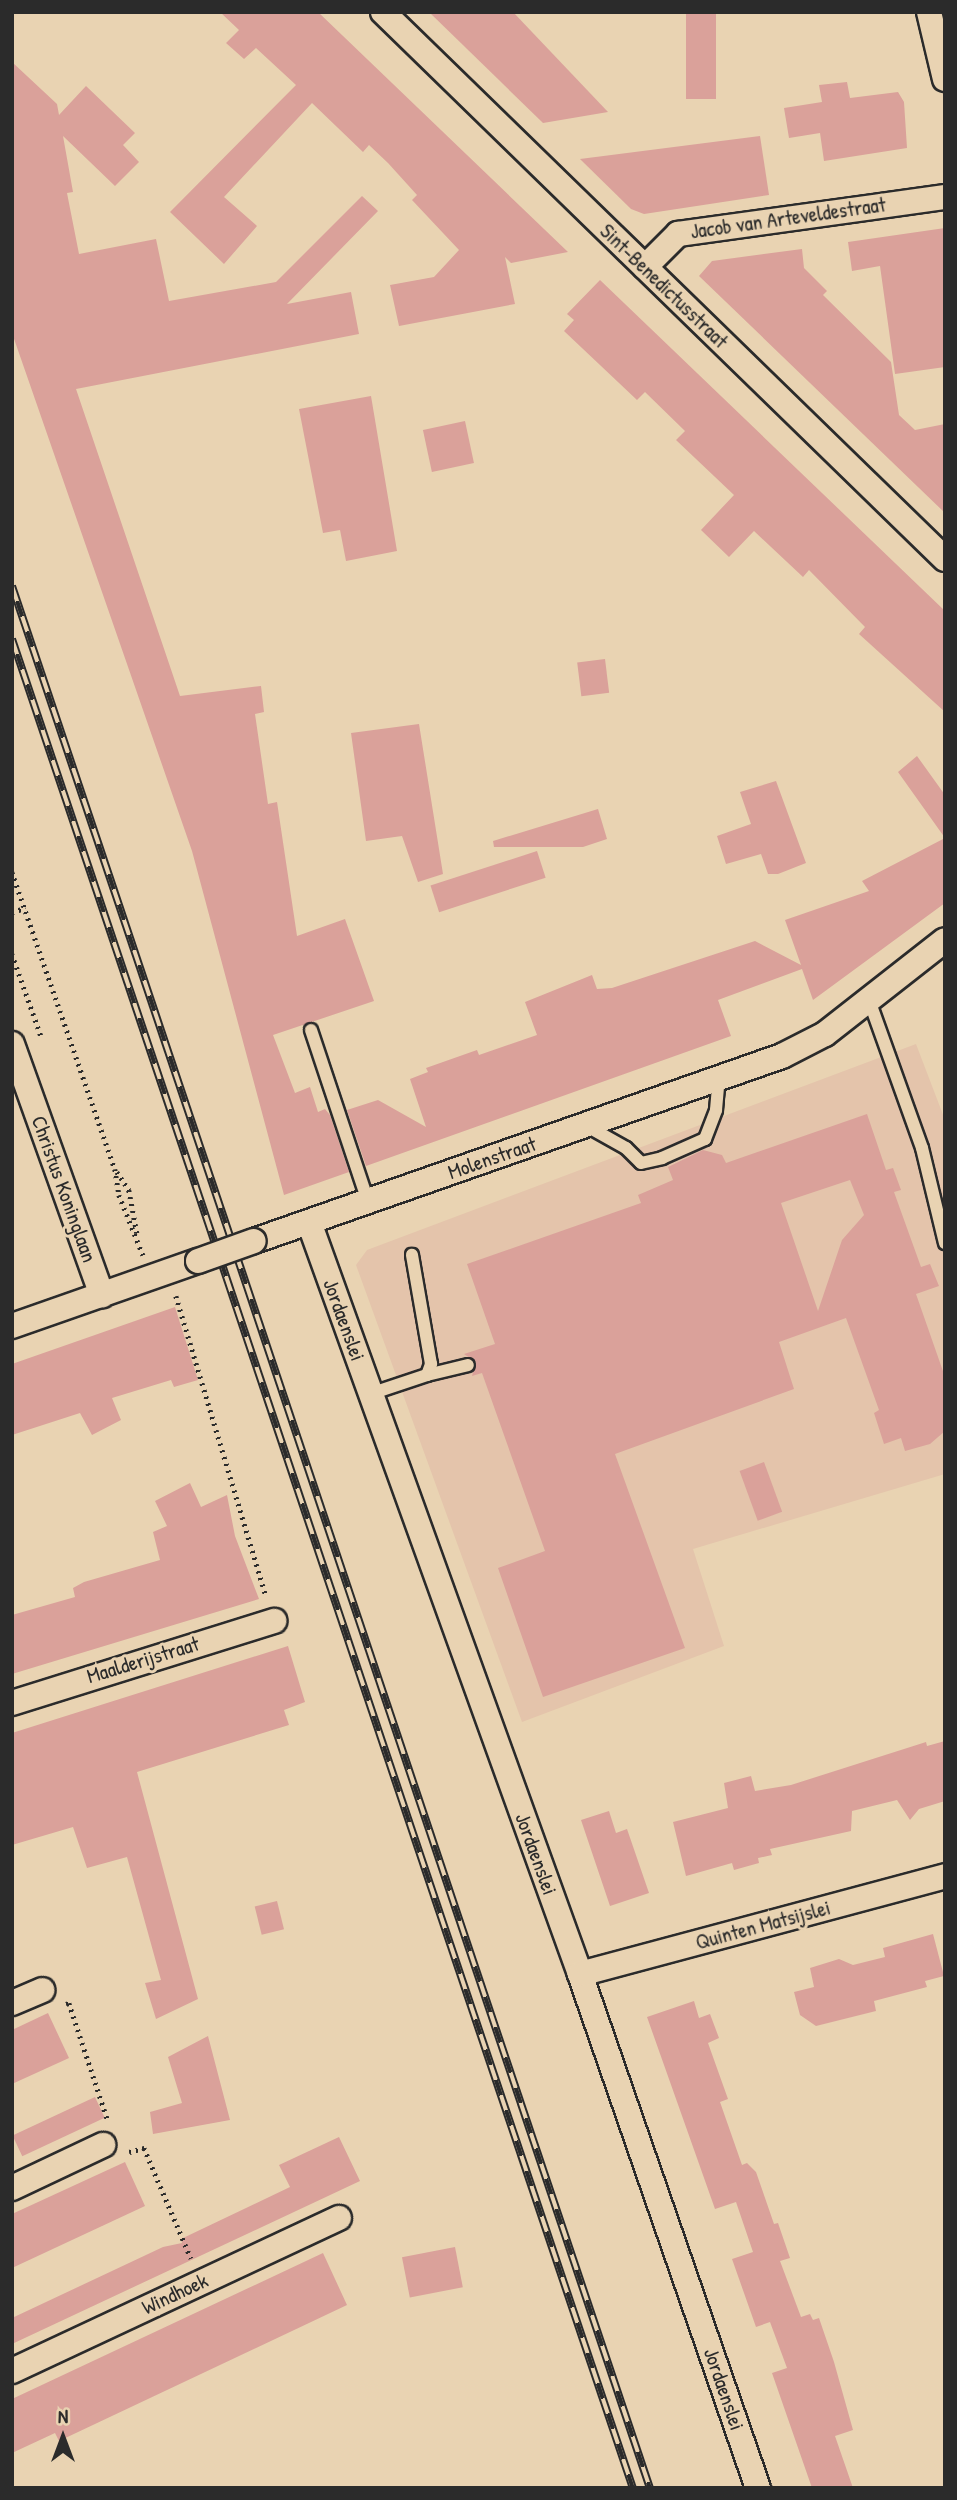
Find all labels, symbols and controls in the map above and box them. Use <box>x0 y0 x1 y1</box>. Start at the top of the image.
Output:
street label: Jacob van Arteveldestraat <box>689 192 887 244</box>
street label: Sint-Benedictusstraat <box>595 219 733 353</box>
street label: Christus Koninglaan <box>26 1112 102 1266</box>
street label: Molenstraat <box>445 1131 539 1185</box>
street label: Jordaenslei <box>318 1276 370 1364</box>
street label: Maalderijstraat <box>84 1631 202 1689</box>
street label: Jordaenslei <box>510 1810 562 1898</box>
street label: Quinten Matsijslei <box>693 1895 833 1955</box>
street label: Windhoek <box>138 2268 212 2320</box>
street label: Jordaenslei <box>698 2345 750 2433</box>
north arrow <box>28 2402 98 2472</box>
text: N <box>58 2403 68 2429</box>

